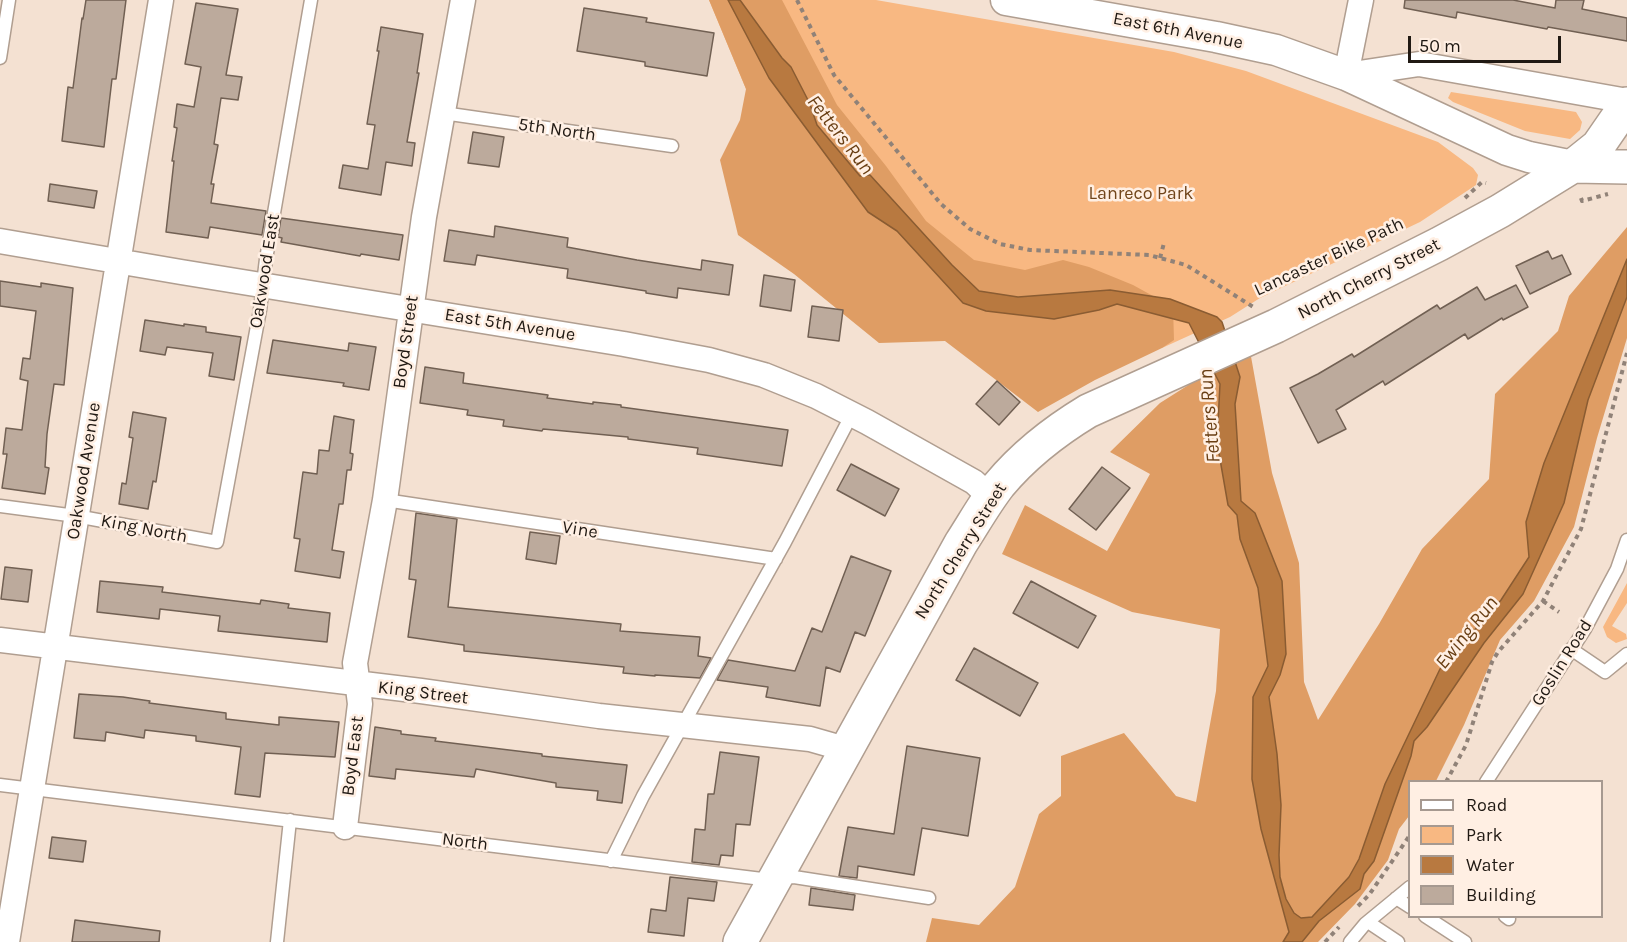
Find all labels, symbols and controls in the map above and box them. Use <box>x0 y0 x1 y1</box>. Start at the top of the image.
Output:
street label: East 6th Avenue <box>1111 8 1245 54</box>
scale bar <box>1411 24 1564 62</box>
text: 50 m <box>1419 35 1461 57</box>
water label: Fetters Run <box>801 90 879 180</box>
street label: 5th North <box>517 114 597 146</box>
park label: Lanreco Park <box>1089 183 1193 205</box>
street label: Oakwood East <box>245 212 285 330</box>
street label: Lancaster Bike Path <box>1251 213 1407 301</box>
street label: North Cherry Street <box>1294 234 1444 324</box>
street label: Boyd Street <box>389 294 423 390</box>
street label: East 5th Avenue <box>443 304 577 346</box>
water label: Fetters Run <box>1194 368 1226 464</box>
street label: Oakwood Avenue <box>62 401 106 541</box>
street label: North Cherry Street <box>910 479 1012 623</box>
street label: King North <box>99 510 189 548</box>
street label: Vine <box>561 517 599 543</box>
water label: Ewing Run <box>1430 592 1504 674</box>
street label: Goslin Road <box>1527 616 1597 710</box>
street label: King Street <box>377 677 469 709</box>
street label: Boyd East <box>337 715 369 797</box>
legend <box>1408 780 1603 918</box>
text: Road <box>1466 794 1507 816</box>
text: Park <box>1466 824 1503 846</box>
street label: North <box>441 828 489 856</box>
text: Water <box>1466 854 1514 876</box>
text: Building <box>1466 884 1536 906</box>

